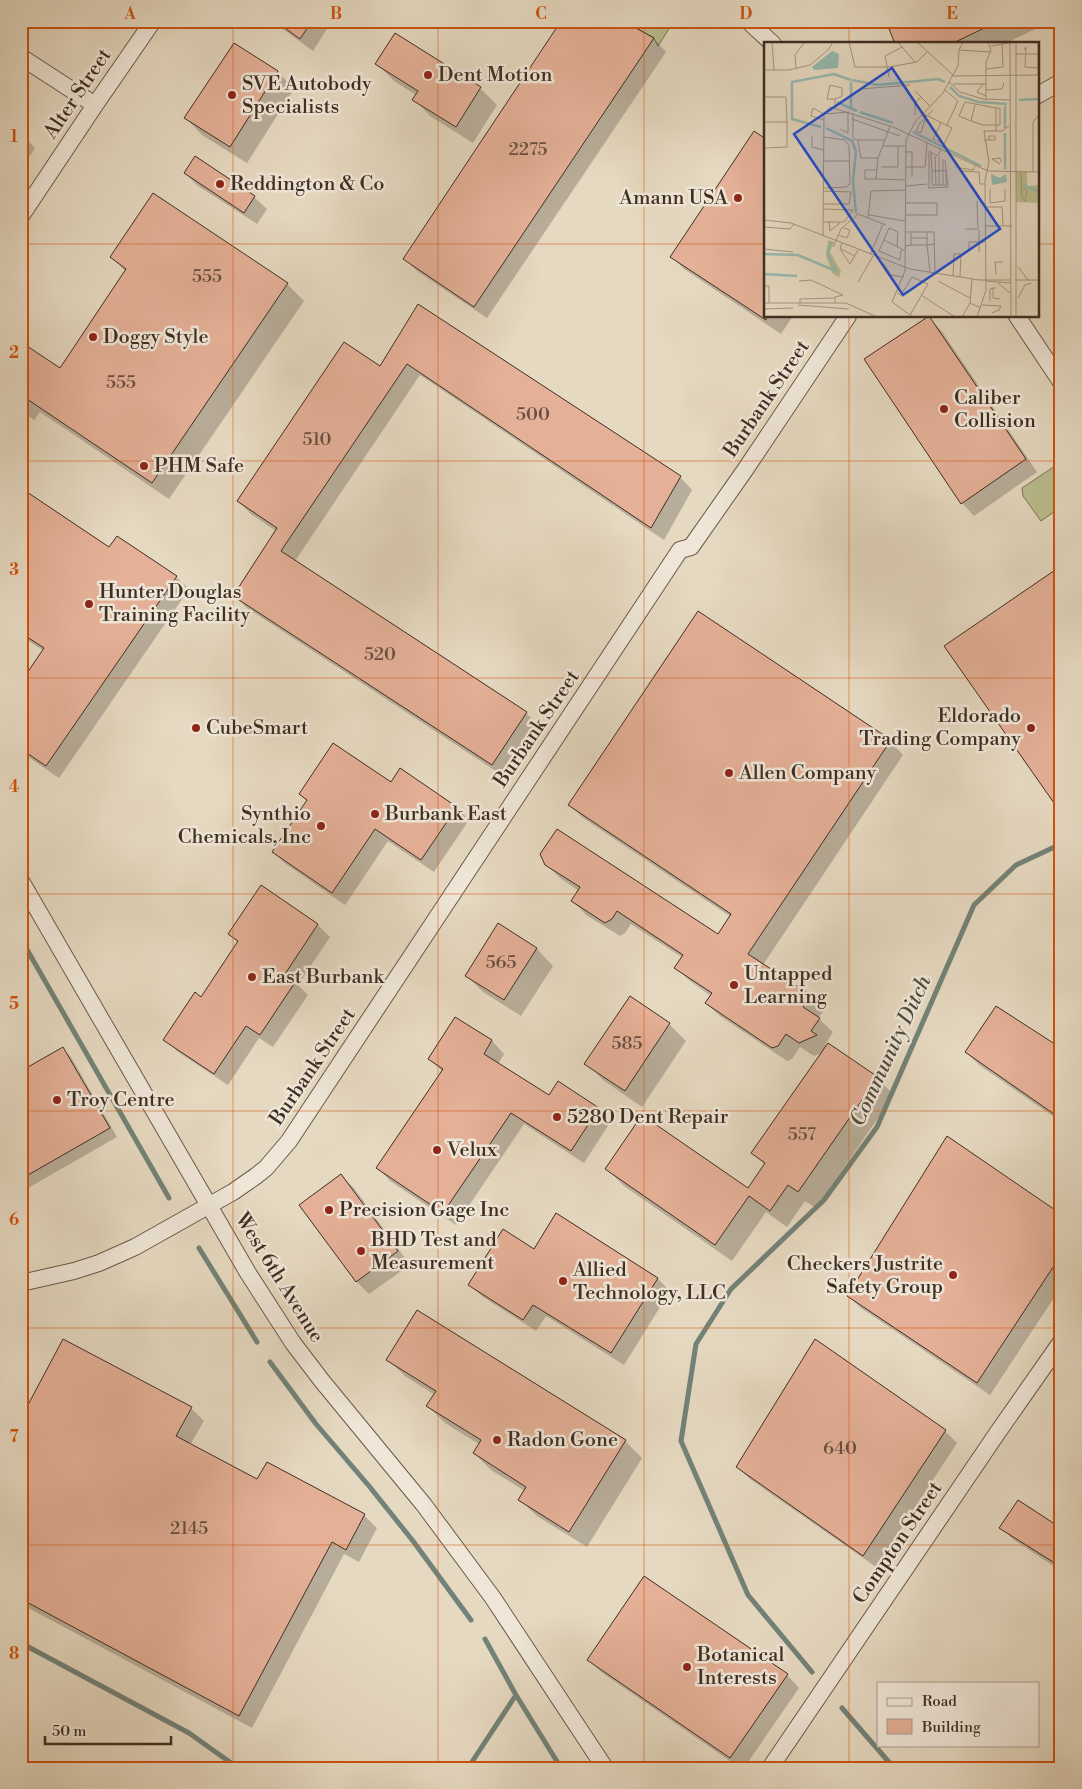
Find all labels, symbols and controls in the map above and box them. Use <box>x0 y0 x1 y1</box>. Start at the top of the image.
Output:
text: A <box>123 4 136 24</box>
text: B <box>330 4 342 24</box>
text: C <box>535 4 547 24</box>
text: D <box>740 4 753 24</box>
text: E <box>946 4 958 24</box>
inset map <box>764 42 1040 318</box>
street label: Alter Street <box>38 44 117 145</box>
place label: Dent Motion <box>438 63 552 88</box>
marker: Dent Motion <box>422 69 434 81</box>
place label: SVE Autobody Specialists <box>242 72 372 120</box>
marker: SVE Autobody Specialists <box>226 89 238 101</box>
text: 1 <box>10 127 18 147</box>
house number: 2275 <box>508 138 548 161</box>
place label: Reddington & Co <box>230 172 385 197</box>
marker: Reddington & Co <box>214 178 226 190</box>
place label: Amann USA <box>618 186 729 211</box>
marker: Amann USA <box>732 192 744 204</box>
house number: 555 <box>192 265 222 288</box>
place label: Doggy Style <box>103 325 209 350</box>
marker: Doggy Style <box>87 331 99 343</box>
street label: Burbank Street <box>718 336 815 463</box>
text: 2 <box>9 343 19 363</box>
house number: 555 <box>106 371 136 394</box>
place label: Caliber Collision <box>954 386 1036 434</box>
house number: 500 <box>516 403 550 426</box>
marker: Caliber Collision <box>938 403 950 415</box>
house number: 510 <box>302 428 332 451</box>
place label: PHM Safe <box>154 454 244 479</box>
marker: PHM Safe <box>138 460 150 472</box>
text: 3 <box>9 560 19 580</box>
place label: Hunter Douglas Training Facility <box>99 580 250 628</box>
marker: Hunter Douglas Training Facility <box>83 598 95 610</box>
house number: 520 <box>364 643 396 666</box>
street label: Burbank Street <box>488 666 585 793</box>
place label: Eldorado Trading Company <box>859 704 1021 752</box>
place label: CubeSmart <box>206 716 308 741</box>
marker: CubeSmart <box>190 722 202 734</box>
marker: Eldorado Trading Company <box>1025 722 1037 734</box>
place label: Allen Company <box>738 761 877 786</box>
marker: Allen Company <box>723 767 735 779</box>
text: 4 <box>9 777 20 797</box>
place label: Synthio Chemicals, Inc <box>178 802 311 850</box>
place label: Burbank East <box>384 802 507 827</box>
marker: Burbank East <box>369 808 381 820</box>
marker: Synthio Chemicals, Inc <box>315 820 327 832</box>
house number: 565 <box>486 951 516 974</box>
place label: Untapped Learning <box>744 962 833 1010</box>
place label: East Burbank <box>262 965 385 990</box>
marker: East Burbank <box>246 971 258 983</box>
water label: Community Ditch <box>845 971 937 1130</box>
marker: Untapped Learning <box>728 979 740 991</box>
text: 5 <box>9 994 19 1014</box>
street label: Burbank Street <box>264 1004 361 1131</box>
house number: 585 <box>612 1032 643 1055</box>
place label: Troy Centre <box>67 1088 175 1113</box>
marker: Troy Centre <box>51 1094 63 1106</box>
place label: 5280 Dent Repair <box>567 1105 729 1130</box>
marker: 5280 Dent Repair <box>551 1111 563 1123</box>
house number: 557 <box>788 1123 816 1146</box>
place label: Velux <box>446 1138 498 1163</box>
marker: Velux <box>431 1144 443 1156</box>
place label: Precision Gage Inc <box>339 1198 509 1223</box>
marker: Precision Gage Inc <box>323 1204 335 1216</box>
street label: West 6th Avenue <box>229 1208 329 1348</box>
text: 6 <box>9 1210 19 1230</box>
place label: BHD Test and Measurement <box>370 1228 497 1276</box>
marker: BHD Test and Measurement <box>355 1245 367 1257</box>
place label: Checkers Justrite Safety Group <box>787 1252 943 1300</box>
place label: Allied Technology, LLC <box>572 1258 726 1306</box>
marker: Checkers Justrite Safety Group <box>947 1269 959 1281</box>
marker: Allied Technology, LLC <box>557 1275 569 1287</box>
text: 7 <box>9 1427 19 1447</box>
place label: Radon Gone <box>507 1428 618 1453</box>
marker: Radon Gone <box>491 1434 503 1446</box>
house number: 640 <box>823 1437 857 1460</box>
street label: Compton Street <box>848 1477 948 1609</box>
house number: 2145 <box>170 1517 208 1540</box>
place label: Botanical Interests <box>696 1643 784 1691</box>
text: 8 <box>9 1644 19 1664</box>
marker: Botanical Interests <box>681 1661 693 1673</box>
legend <box>877 1682 1040 1746</box>
text: Road <box>922 1692 957 1711</box>
scale bar <box>45 1714 171 1746</box>
text: Building <box>921 1718 981 1737</box>
text: 50 m <box>52 1722 86 1741</box>

